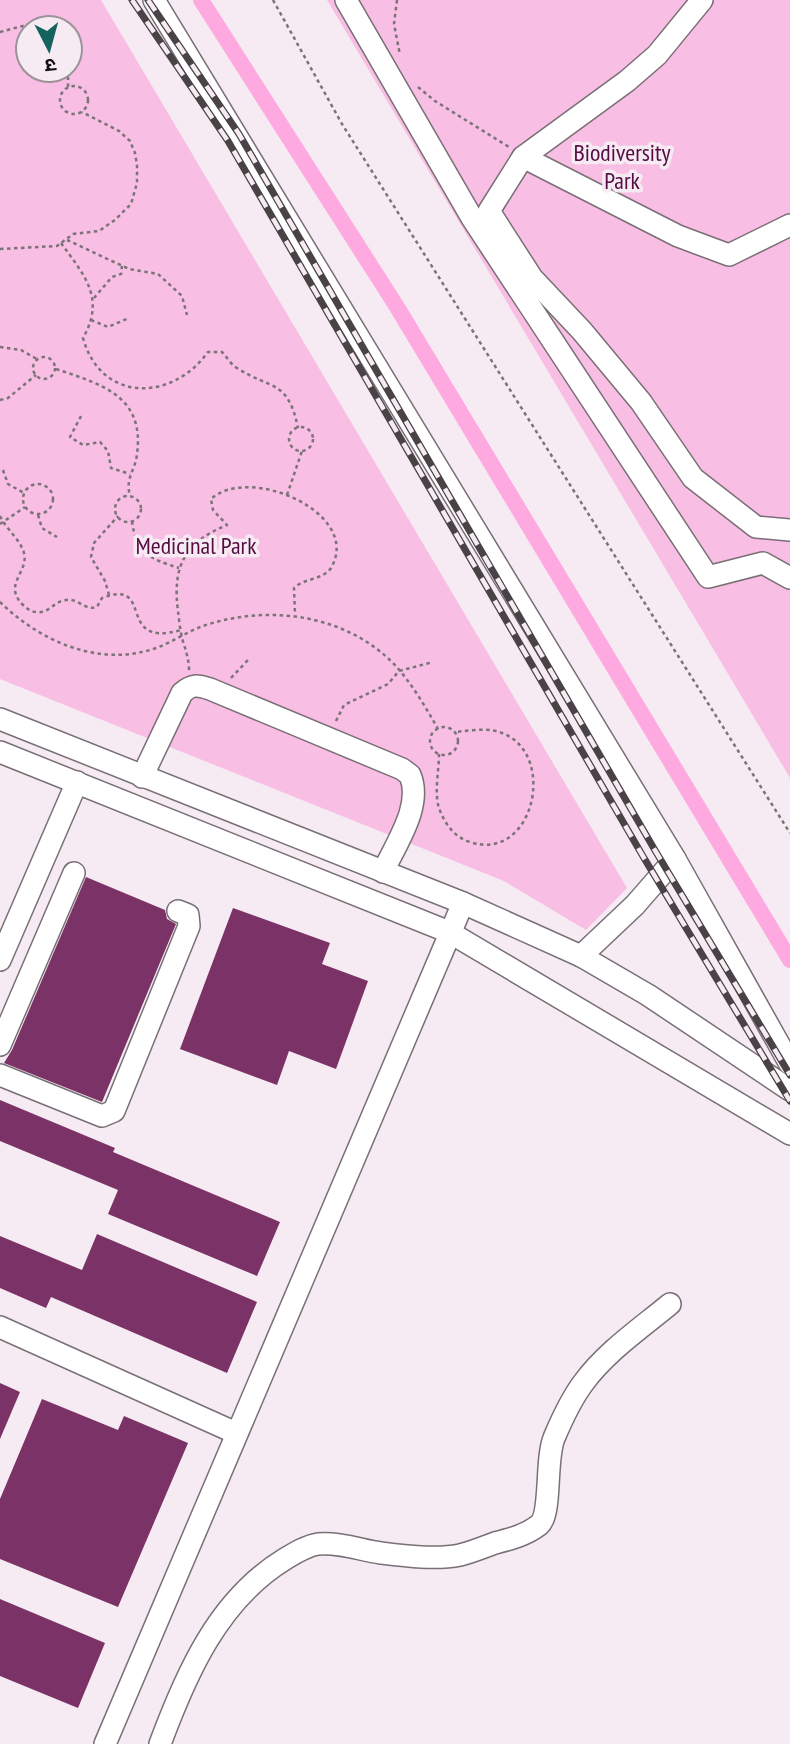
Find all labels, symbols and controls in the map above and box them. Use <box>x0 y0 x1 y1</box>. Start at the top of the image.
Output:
north arrow <box>14 14 84 84</box>
text: उ <box>43 53 58 79</box>
park label: Biodiversity Park <box>573 137 671 196</box>
park label: Medicinal Park <box>135 530 257 561</box>

